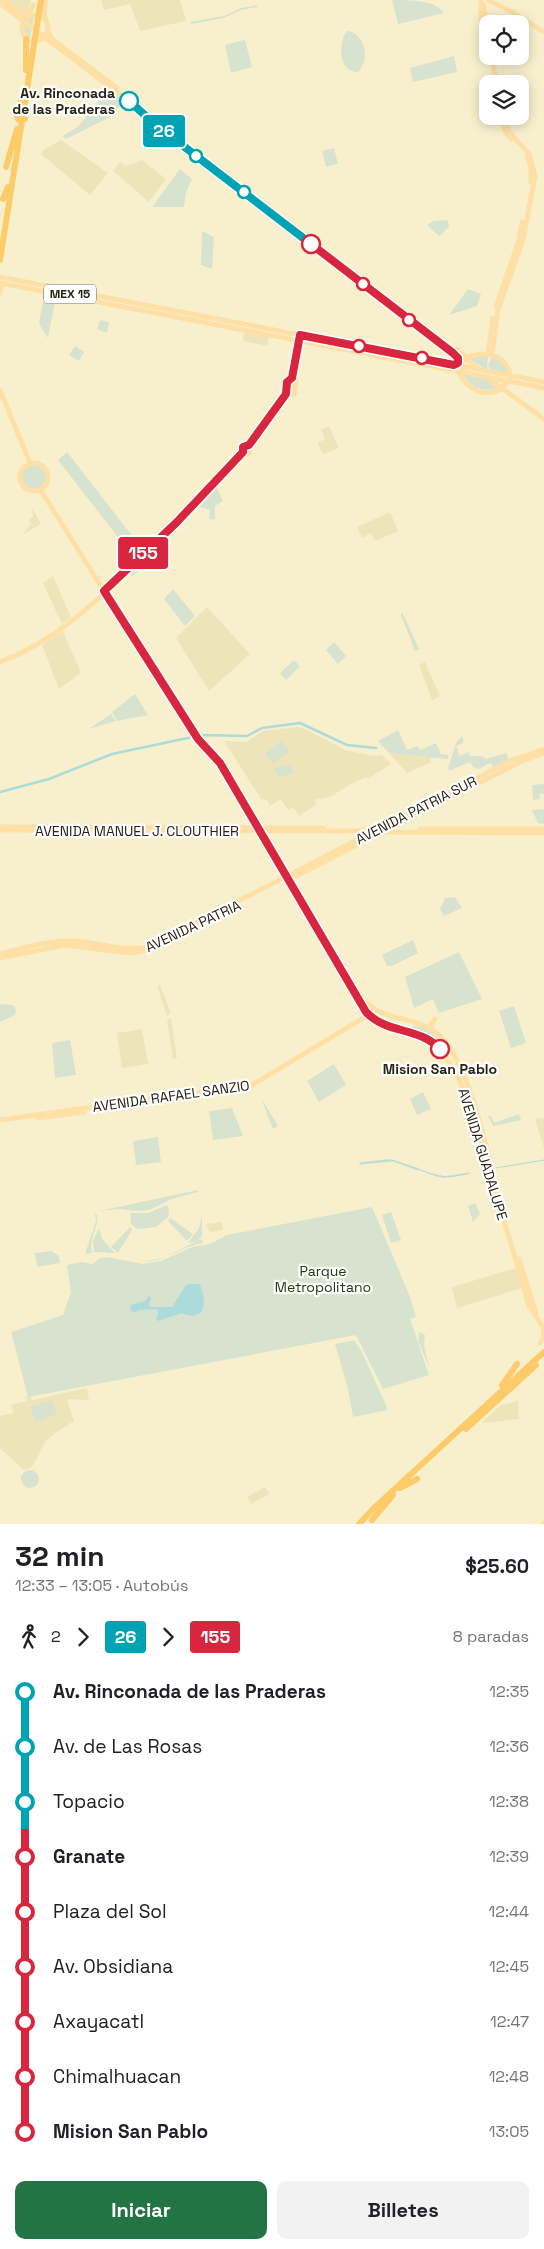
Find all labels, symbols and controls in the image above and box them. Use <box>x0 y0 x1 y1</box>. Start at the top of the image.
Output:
map controls <box>479 15 529 125</box>
button: locate <box>479 15 529 65</box>
button: layers <box>479 75 529 125</box>
place label: Av. Rinconada de las Praderas <box>12 84 115 118</box>
marker: Av. Rinconada de las Praderas <box>119 91 139 111</box>
line badge: 26 <box>142 115 186 147</box>
text: 26 <box>153 119 175 142</box>
unlabelled marker <box>189 149 203 163</box>
unlabelled marker <box>237 185 251 199</box>
unlabelled marker <box>301 234 321 254</box>
unlabelled marker <box>356 277 370 291</box>
road number: MEX 15 <box>44 284 96 304</box>
unlabelled marker <box>402 313 416 327</box>
unlabelled marker <box>352 339 366 353</box>
unlabelled marker <box>415 351 429 365</box>
line badge: 155 <box>114 537 172 569</box>
text: 155 <box>128 541 158 564</box>
street label: AVENIDA PATRIA SUR <box>352 772 480 848</box>
street label: AVENIDA MANUEL J. CLOUTHIER <box>35 822 239 840</box>
street label: AVENIDA PATRIA <box>142 896 244 956</box>
marker: Mision San Pablo <box>430 1039 450 1059</box>
place label: Mision San Pablo <box>383 1060 497 1078</box>
street label: AVENIDA RAFAEL SANZIO <box>91 1076 251 1116</box>
street label: AVENIDA GUADALUPE <box>454 1086 512 1222</box>
park label: Parque Metropolitano <box>275 1262 371 1296</box>
text: 32 min <box>15 1538 104 1574</box>
text: $25.60 <box>465 1554 529 1579</box>
text: 12:33 – 13:05 · Autobús <box>15 1575 188 1596</box>
icon: walk <box>15 1623 43 1651</box>
icon: forward <box>69 1623 97 1651</box>
icon: forward <box>154 1623 182 1651</box>
text: 26 <box>115 1625 136 1648</box>
text: 155 <box>200 1625 230 1648</box>
text: 2 <box>51 1626 61 1647</box>
text: 8 paradas <box>453 1626 529 1647</box>
text: Av. Rinconada de las Praderas <box>53 1679 326 1704</box>
text: 12:35 <box>489 1681 529 1702</box>
text: Av. de Las Rosas <box>53 1734 202 1759</box>
text: 12:36 <box>489 1736 529 1757</box>
text: Topacio <box>53 1789 125 1814</box>
text: 12:38 <box>489 1791 529 1812</box>
text: Granate <box>53 1844 125 1869</box>
text: 12:39 <box>489 1846 529 1867</box>
text: Plaza del Sol <box>53 1899 167 1924</box>
text: 12:44 <box>489 1901 529 1922</box>
text: Av. Obsidiana <box>53 1954 173 1979</box>
text: 12:45 <box>489 1956 529 1977</box>
text: Axayacatl <box>53 2009 144 2034</box>
text: 12:47 <box>490 2011 529 2032</box>
text: Chimalhuacan <box>53 2064 181 2089</box>
text: 12:48 <box>489 2066 529 2087</box>
text: Mision San Pablo <box>53 2119 208 2144</box>
text: 13:05 <box>489 2121 529 2142</box>
button: Iniciar <box>15 2181 267 2239</box>
button: Billetes <box>277 2181 529 2239</box>

